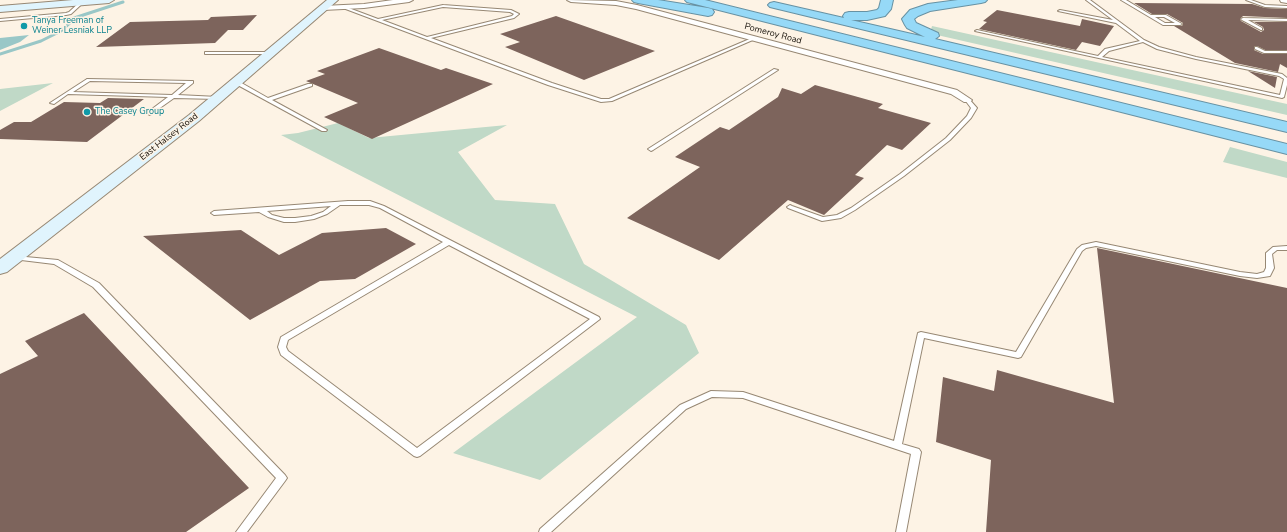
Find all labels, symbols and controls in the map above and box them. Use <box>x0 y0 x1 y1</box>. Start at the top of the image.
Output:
place label: Tanya Freeman of Weiner Lesniak LLP <box>32 16 112 37</box>
marker: Tanya Freeman of Weiner Lesniak LLP <box>19 21 29 31</box>
street label: Pomeroy Road <box>743 21 803 47</box>
marker: The Casey Group <box>82 107 92 117</box>
place label: The Casey Group <box>95 107 164 117</box>
street label: East Halsey Road <box>138 111 200 163</box>

